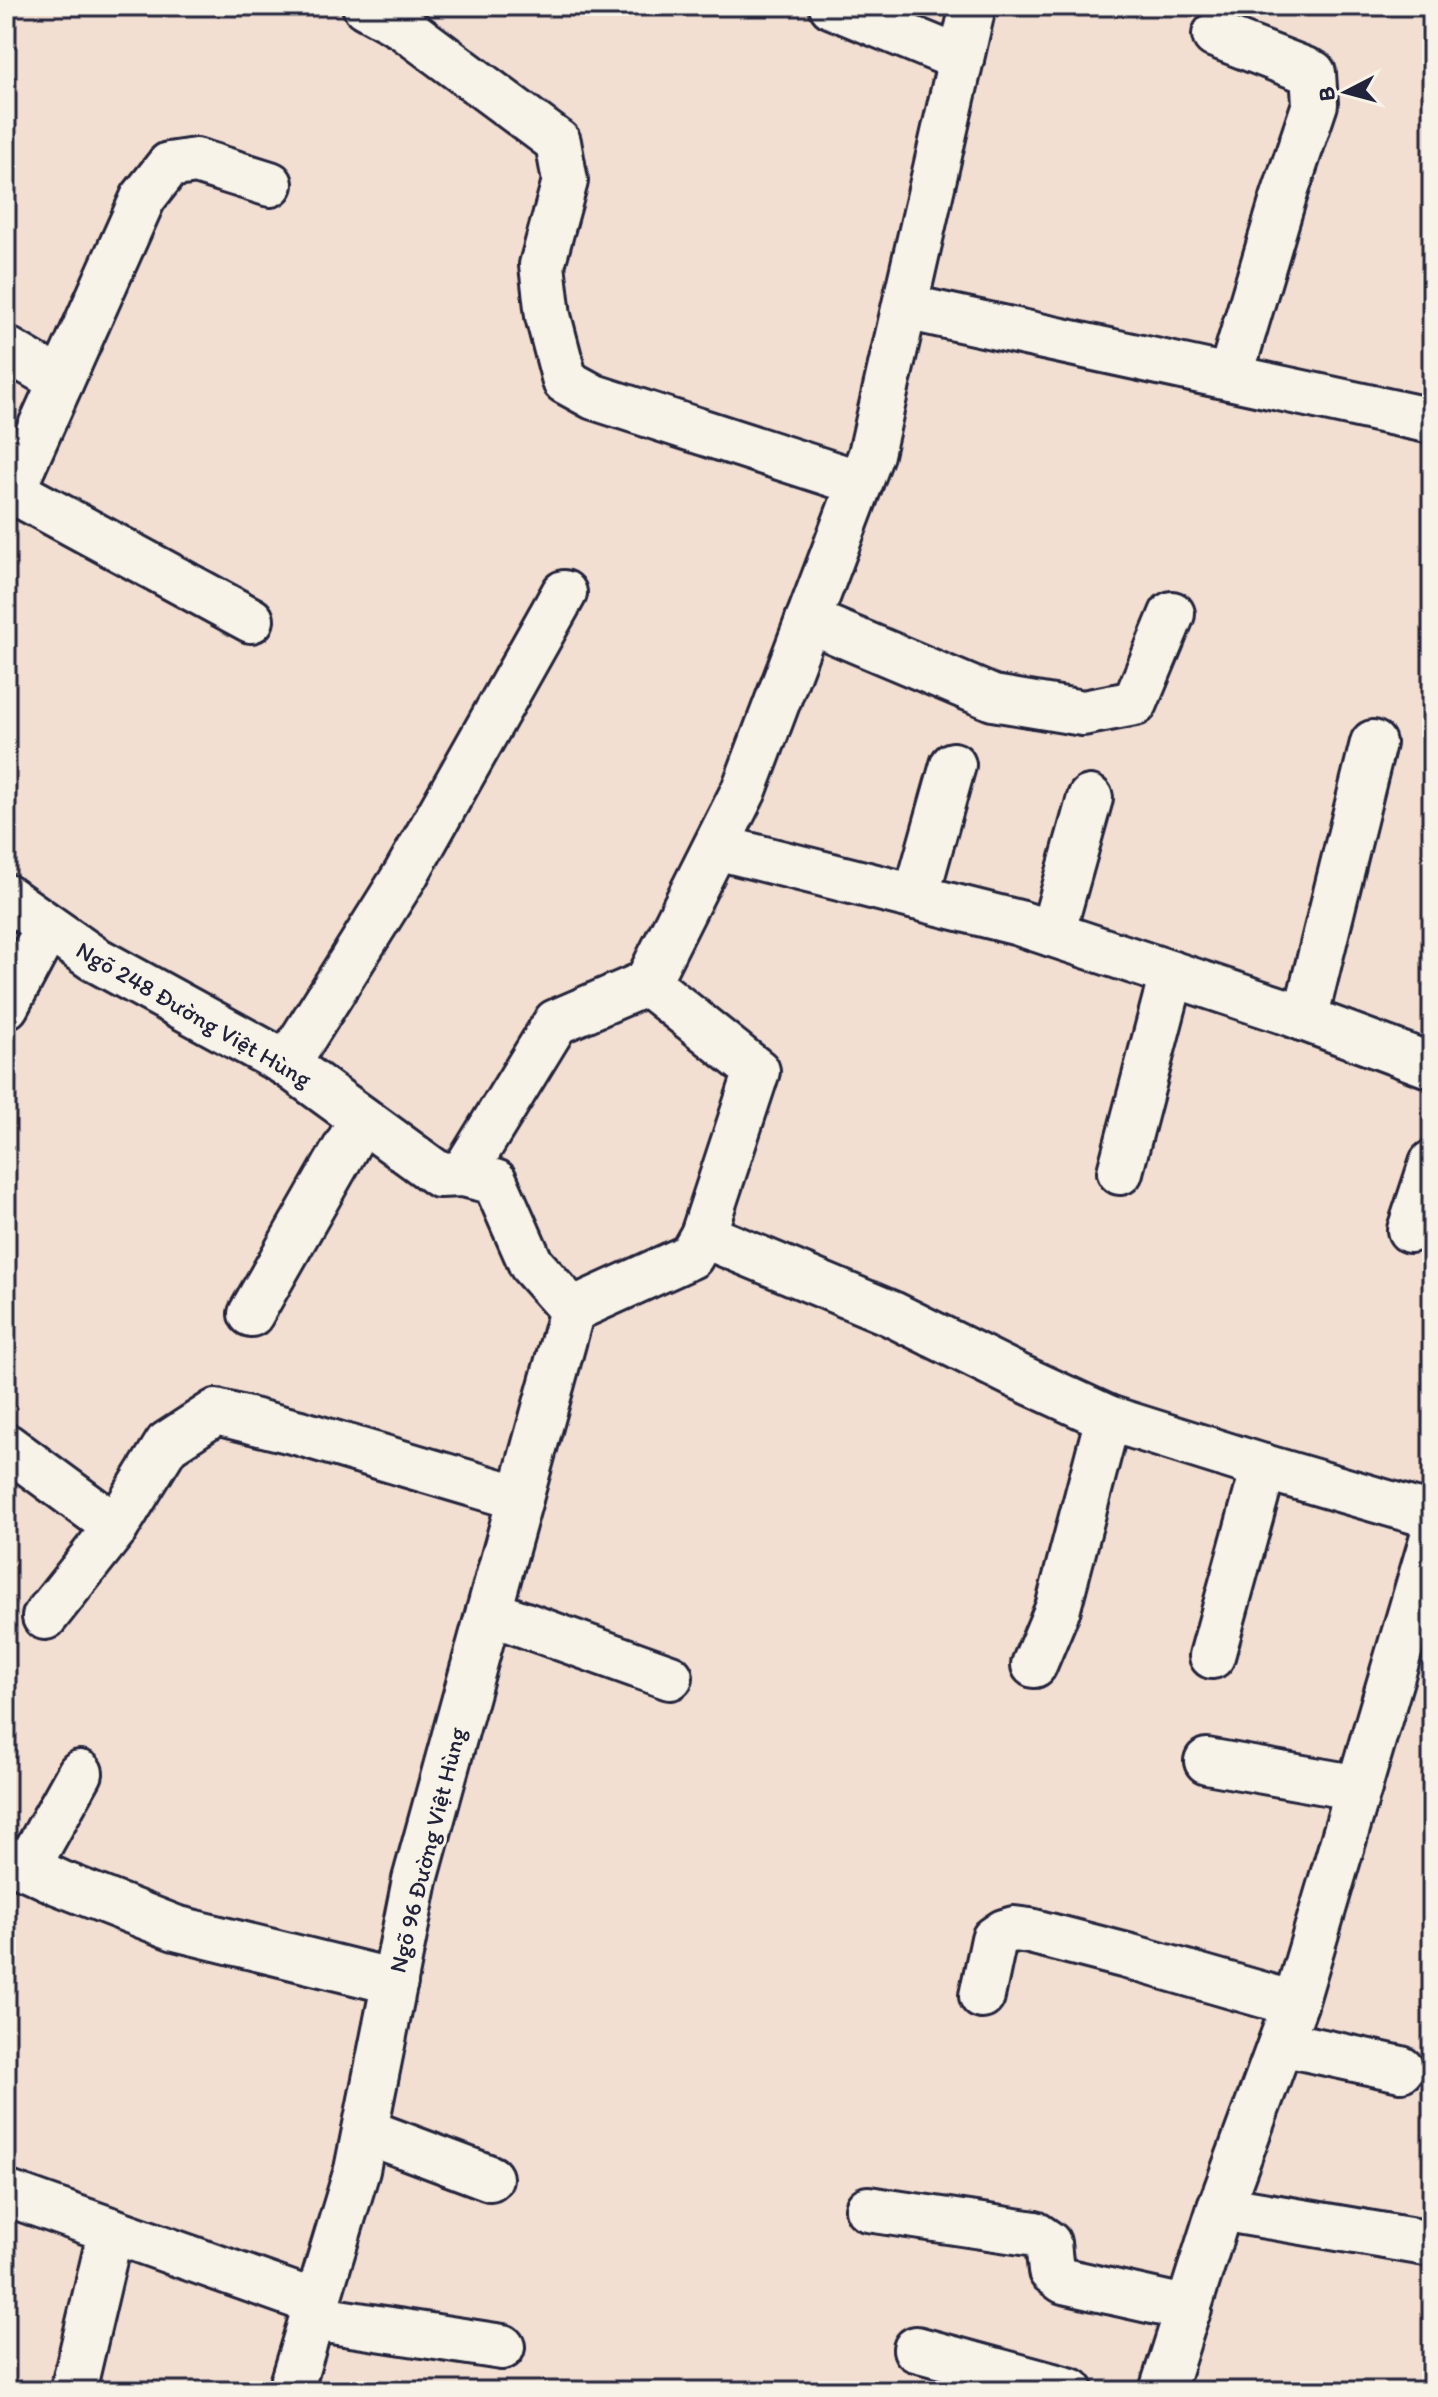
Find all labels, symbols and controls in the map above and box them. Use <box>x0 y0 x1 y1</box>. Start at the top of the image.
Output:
north arrow <box>1306 52 1386 132</box>
text: B <box>1312 86 1341 103</box>
street label: Ngõ 248 Đường Việt Hùng <box>71 935 317 1094</box>
street label: Ngõ 96 Đường Việt Hùng <box>382 1724 472 1976</box>

